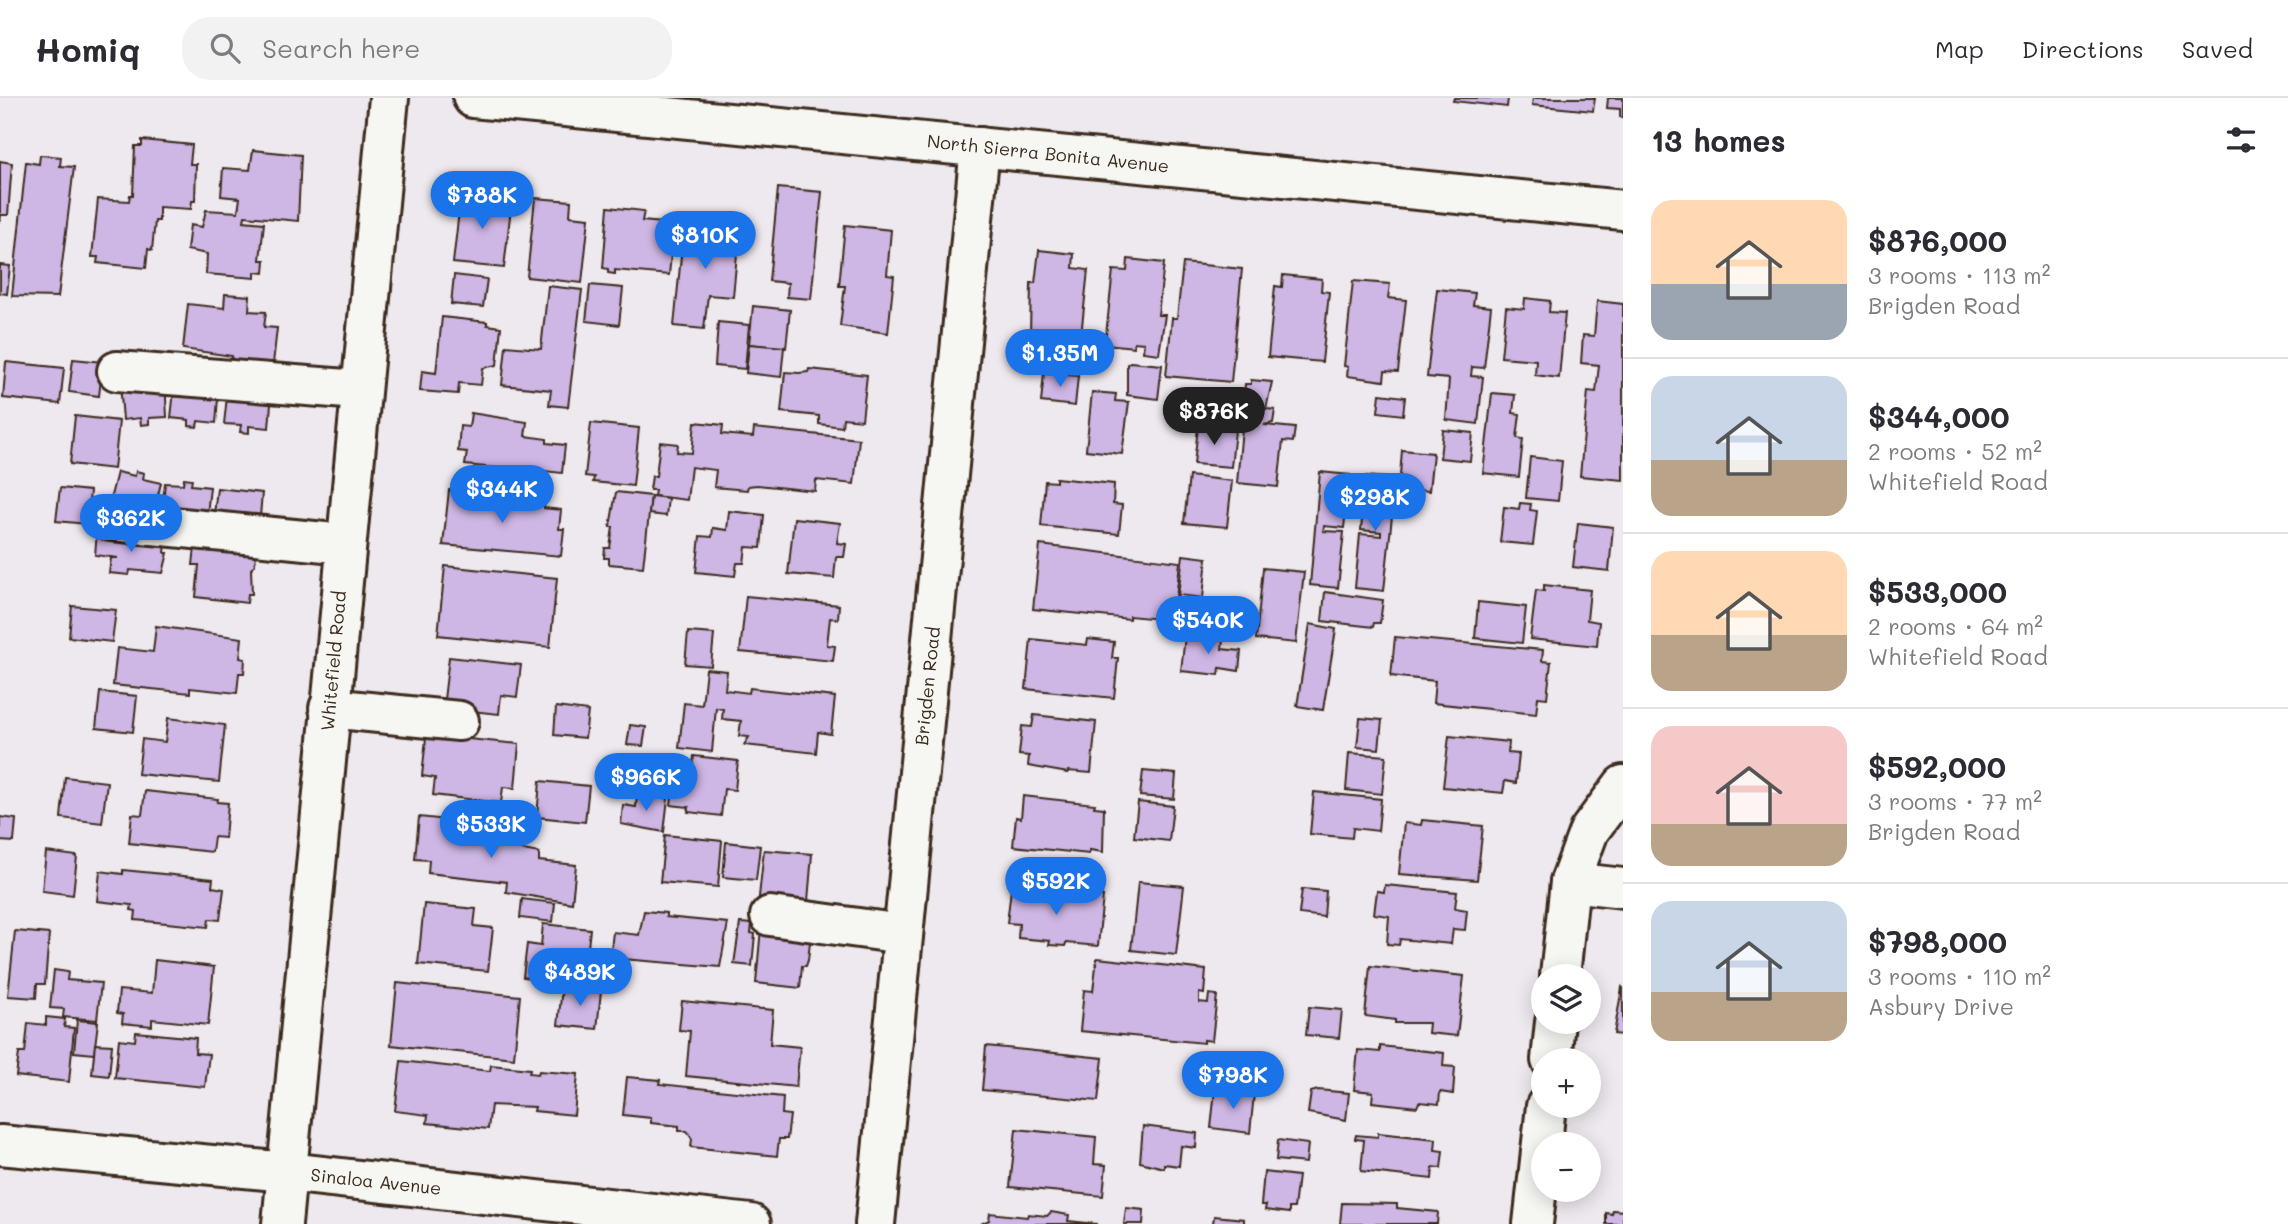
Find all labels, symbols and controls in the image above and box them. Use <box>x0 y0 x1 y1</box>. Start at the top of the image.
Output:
search box <box>182 17 672 80</box>
text: Homiq <box>35 27 140 70</box>
icon: search <box>206 29 244 67</box>
text: Search here <box>262 31 420 65</box>
text: Map <box>1935 33 1984 64</box>
text: Directions <box>2022 33 2144 64</box>
text: Saved <box>2182 33 2253 64</box>
text: 13 homes <box>1651 120 1786 160</box>
icon: filters <box>2222 121 2260 159</box>
street label: North Sierra Bonita Avenue <box>926 128 1170 178</box>
pin: $788K <box>433 172 531 231</box>
text: $788K <box>447 179 517 209</box>
pin: $810K <box>656 212 754 271</box>
text: $810K <box>671 219 739 249</box>
text: $876,000 <box>1868 220 2007 260</box>
icon: home <box>1707 228 1791 312</box>
text: 3 rooms · 113 m² <box>1868 260 2050 290</box>
text: Brigden Road <box>1868 290 2020 320</box>
pin: $1.35M <box>1003 330 1117 389</box>
text: $1.35M <box>1021 337 1099 367</box>
pin: $876K <box>1165 388 1263 447</box>
text: $876K <box>1179 395 1249 425</box>
text: $344,000 <box>1868 396 2010 436</box>
icon: home <box>1707 404 1791 488</box>
text: 2 rooms · 52 m² <box>1868 436 2042 466</box>
pin: $344K <box>453 466 551 525</box>
text: Whitefield Road <box>1868 466 2048 496</box>
text: $344K <box>466 473 538 503</box>
pin: $298K <box>1326 474 1424 533</box>
text: $298K <box>1340 481 1410 511</box>
pin: $362K <box>82 494 180 554</box>
text: $362K <box>96 502 166 532</box>
text: $533,000 <box>1868 571 2007 611</box>
icon: home <box>1707 579 1791 663</box>
street label: Whitefield Road <box>315 590 351 732</box>
pin: $540K <box>1159 596 1257 656</box>
text: $540K <box>1172 604 1244 634</box>
text: 2 rooms · 64 m² <box>1868 611 2043 641</box>
street label: Brigden Road <box>909 625 945 746</box>
text: Whitefield Road <box>1868 641 2048 671</box>
text: $592,000 <box>1868 746 2006 786</box>
pin: $966K <box>597 754 695 813</box>
icon: home <box>1707 754 1791 838</box>
text: $966K <box>610 761 682 791</box>
text: 3 rooms · 77 m² <box>1868 786 2042 816</box>
pin: $533K <box>442 800 540 860</box>
text: $533K <box>456 808 526 838</box>
text: Brigden Road <box>1868 816 2020 846</box>
pin: $592K <box>1007 858 1105 917</box>
text: $592K <box>1021 865 1091 895</box>
text: $798,000 <box>1868 921 2007 961</box>
icon: home <box>1707 929 1791 1013</box>
pin: $489K <box>531 948 629 1008</box>
text: $489K <box>544 956 616 986</box>
text: 3 rooms · 110 m² <box>1868 961 2051 991</box>
map controls <box>1531 964 1601 1202</box>
button: layers <box>1531 964 1601 1034</box>
text: Asbury Drive <box>1868 991 2014 1021</box>
button: + <box>1531 1048 1601 1118</box>
pin: $798K <box>1184 1052 1282 1111</box>
text: $798K <box>1198 1059 1268 1089</box>
button: − <box>1531 1132 1601 1202</box>
street label: Sinaloa Avenue <box>310 1162 443 1200</box>

